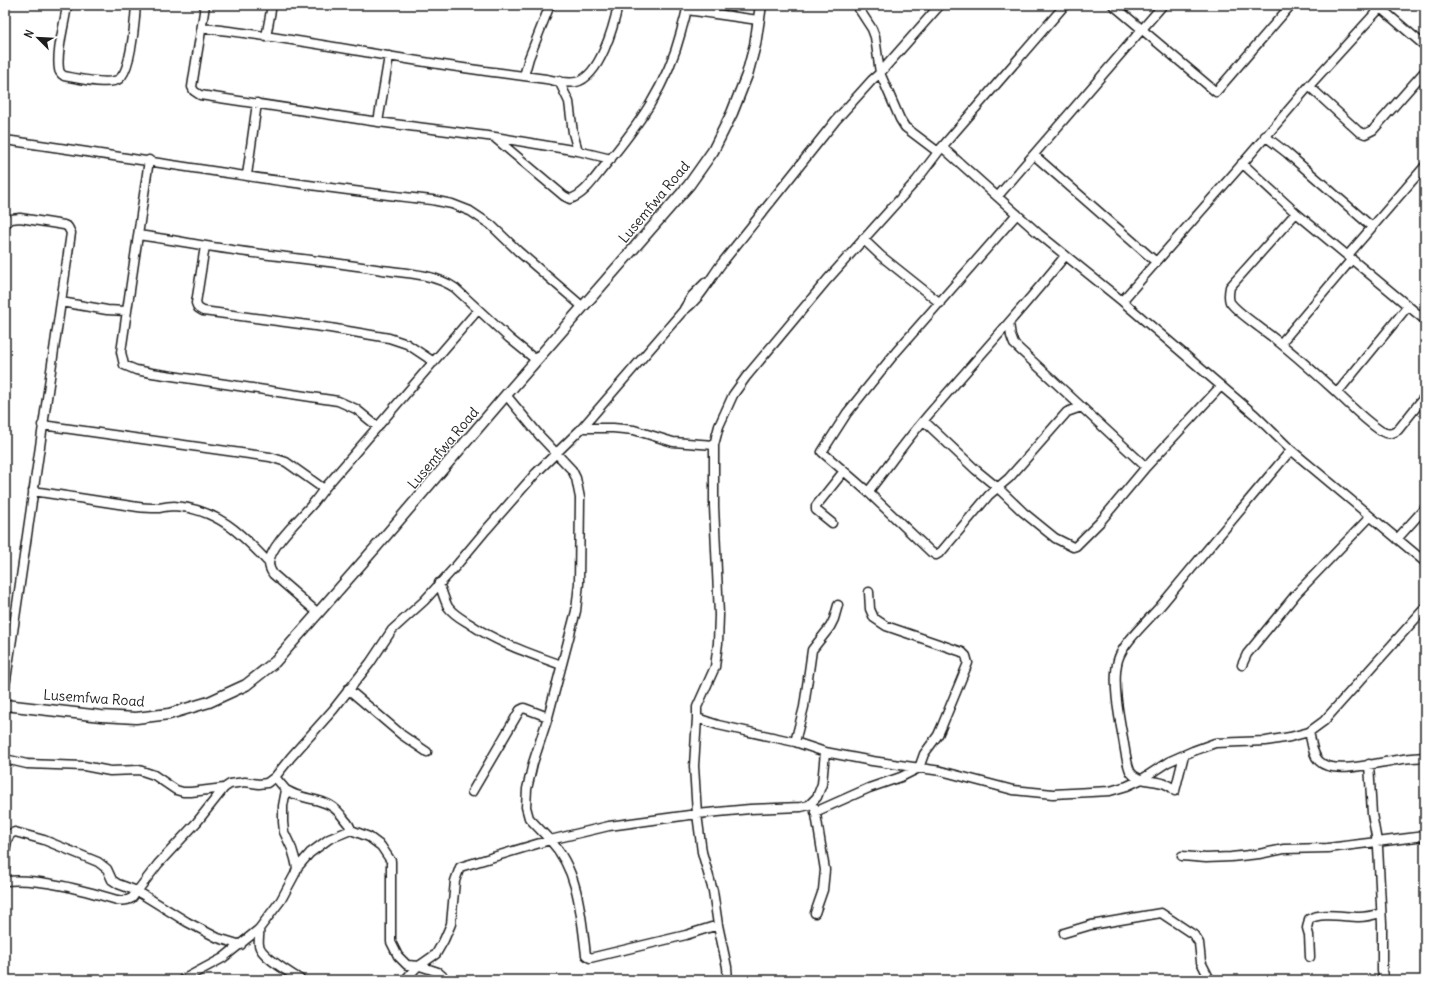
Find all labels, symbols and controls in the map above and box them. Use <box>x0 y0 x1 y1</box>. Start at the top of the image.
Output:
north arrow <box>18 18 58 58</box>
text: N <box>21 28 37 40</box>
street label: Lusemfwa Road <box>614 157 694 247</box>
street label: Lusemfwa Road <box>403 403 483 493</box>
street label: Lusemfwa Road <box>43 685 145 711</box>

